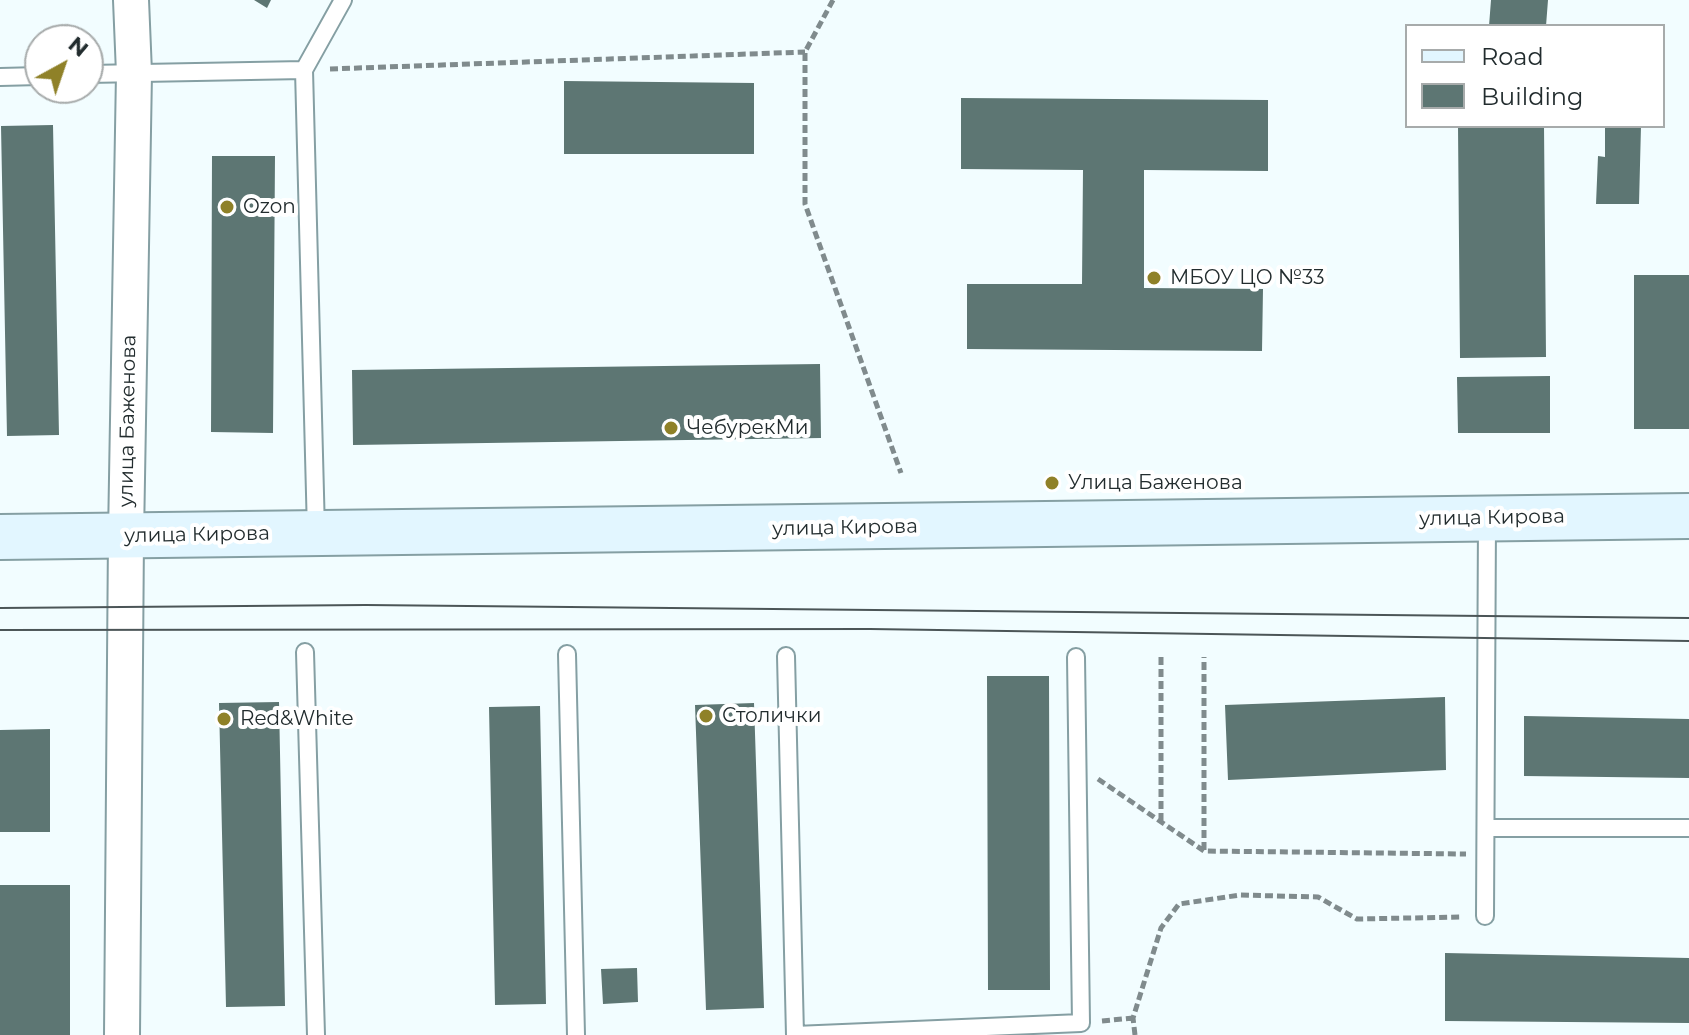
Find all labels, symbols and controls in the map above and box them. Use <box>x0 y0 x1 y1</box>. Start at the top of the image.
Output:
north arrow <box>24 24 104 104</box>
legend <box>1405 24 1665 128</box>
text: N <box>63 31 94 63</box>
text: Road <box>1481 42 1544 71</box>
text: Building <box>1481 82 1584 111</box>
place label: Ozon <box>243 195 296 219</box>
marker: Ozon <box>218 198 236 216</box>
place label: МБОУ ЦО №33 <box>1170 266 1324 290</box>
marker: МБОУ ЦО №33 <box>1145 269 1163 287</box>
street label: улица Баженова <box>114 335 142 507</box>
place label: ЧебурекМи <box>687 416 808 440</box>
marker: ЧебурекМи <box>662 419 680 437</box>
place label: Улица Баженова <box>1068 471 1243 495</box>
marker: Улица Баженова <box>1043 474 1061 492</box>
street label: улица Кирова <box>1419 505 1565 531</box>
street label: улица Кирова <box>772 515 918 541</box>
street label: улица Кирова <box>124 522 270 548</box>
place label: Столички <box>722 704 821 728</box>
place label: Red&White <box>240 707 353 731</box>
marker: Столички <box>697 707 715 725</box>
marker: Red&White <box>215 710 233 728</box>

